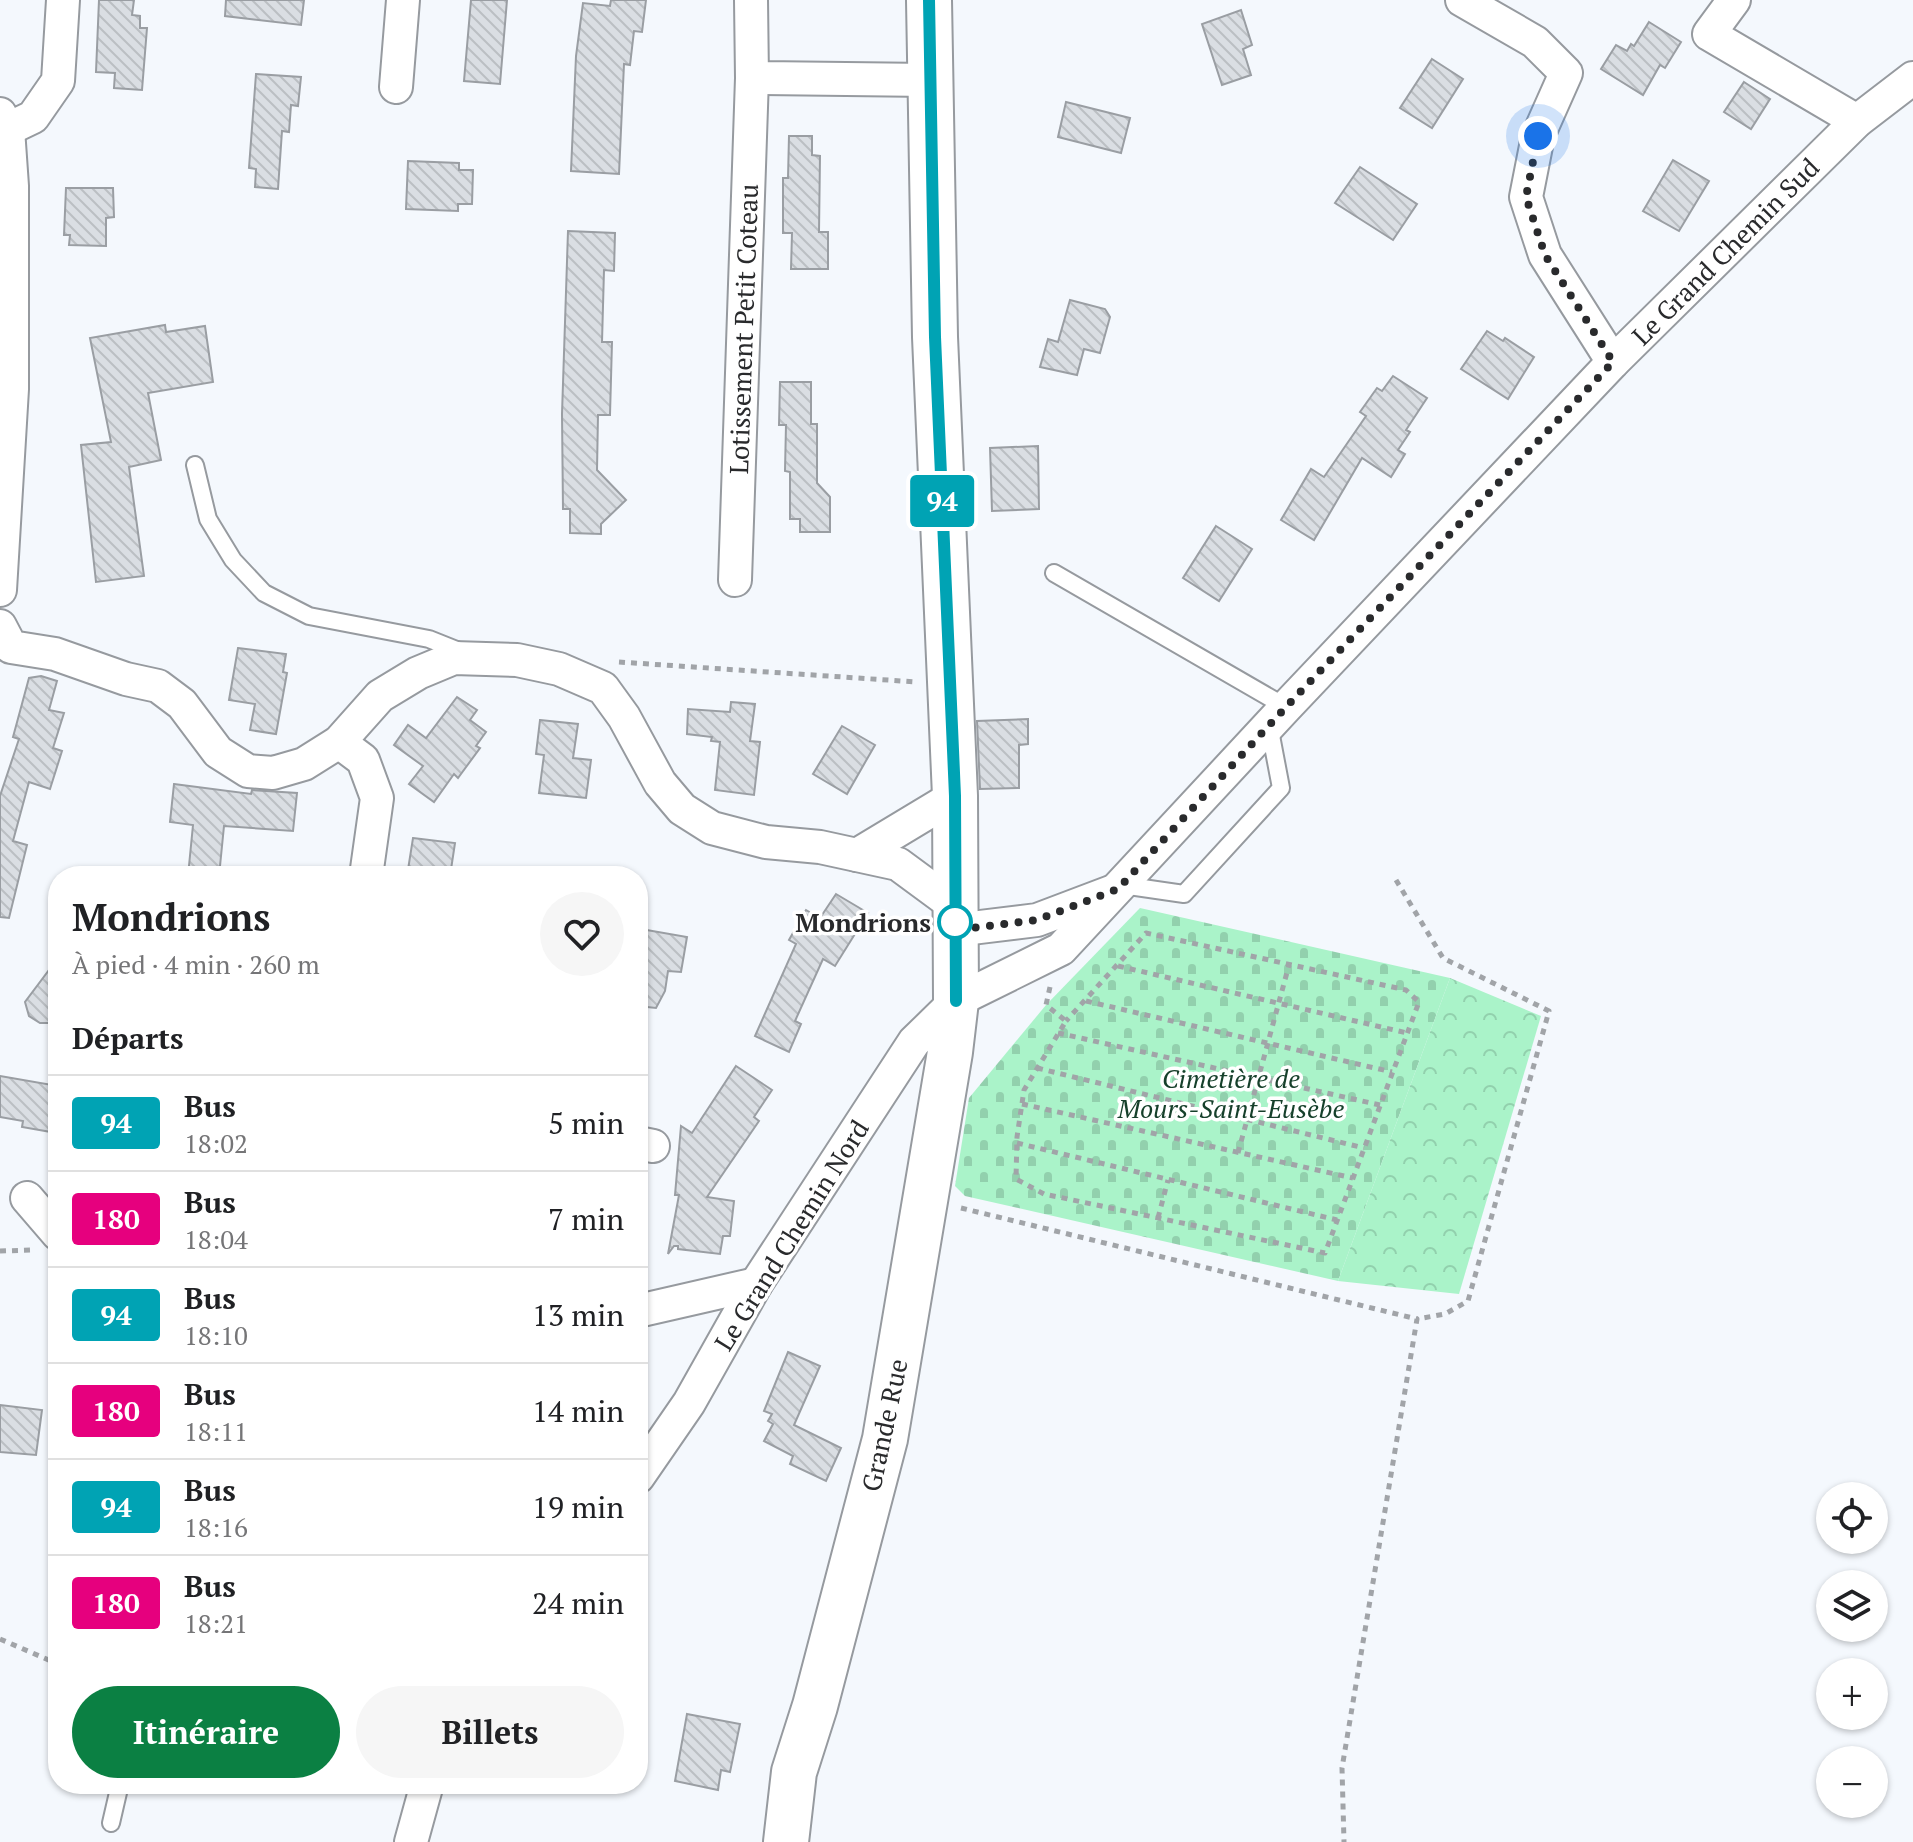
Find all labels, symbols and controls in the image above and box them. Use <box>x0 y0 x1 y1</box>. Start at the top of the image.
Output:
your location <box>1518 116 1558 156</box>
street label: Le Grand Chemin Sud <box>1624 150 1826 352</box>
street label: Lotissement Petit Coteau <box>721 183 765 475</box>
line badge: 94 <box>906 475 978 527</box>
text: 94 <box>926 482 958 519</box>
text: Mondrions <box>72 892 270 942</box>
button: heart <box>540 892 624 976</box>
place label: Mondrions <box>795 905 931 939</box>
marker: Mondrions <box>938 905 972 939</box>
text: À pied · 4 min · 260 m <box>72 947 320 981</box>
text: Départs <box>72 1018 184 1058</box>
park label: Cimetière de Mours-Saint-Eusèbe <box>1117 1061 1344 1125</box>
text: Bus <box>184 1086 236 1126</box>
text: 5 min <box>548 1103 624 1143</box>
text: 94 <box>100 1104 132 1141</box>
street label: Le Grand Chemin Nord <box>706 1113 876 1357</box>
text: 18:02 <box>184 1126 248 1160</box>
text: Bus <box>184 1182 236 1222</box>
text: 7 min <box>548 1199 624 1239</box>
text: 180 <box>92 1200 140 1237</box>
text: 18:04 <box>184 1222 248 1256</box>
text: Bus <box>184 1278 236 1318</box>
text: 13 min <box>532 1295 624 1335</box>
text: 94 <box>100 1296 132 1333</box>
text: 18:10 <box>184 1318 248 1352</box>
street label: Grande Rue <box>853 1356 915 1494</box>
text: Bus <box>184 1374 236 1414</box>
text: 14 min <box>532 1391 624 1431</box>
text: 180 <box>92 1392 140 1429</box>
text: 18:11 <box>184 1414 248 1448</box>
text: Bus <box>184 1470 236 1510</box>
map controls <box>1816 1482 1888 1818</box>
button: locate <box>1816 1482 1888 1554</box>
text: 19 min <box>532 1487 624 1527</box>
text: 94 <box>100 1488 132 1525</box>
text: 18:16 <box>184 1510 248 1544</box>
text: Bus <box>184 1566 236 1606</box>
button: layers <box>1816 1570 1888 1642</box>
text: 24 min <box>532 1583 624 1623</box>
text: 180 <box>92 1584 140 1621</box>
text: 18:21 <box>184 1606 248 1640</box>
button: + <box>1816 1658 1888 1730</box>
button: Itinéraire <box>72 1686 340 1778</box>
button: Billets <box>356 1686 624 1778</box>
button: − <box>1816 1746 1888 1818</box>

